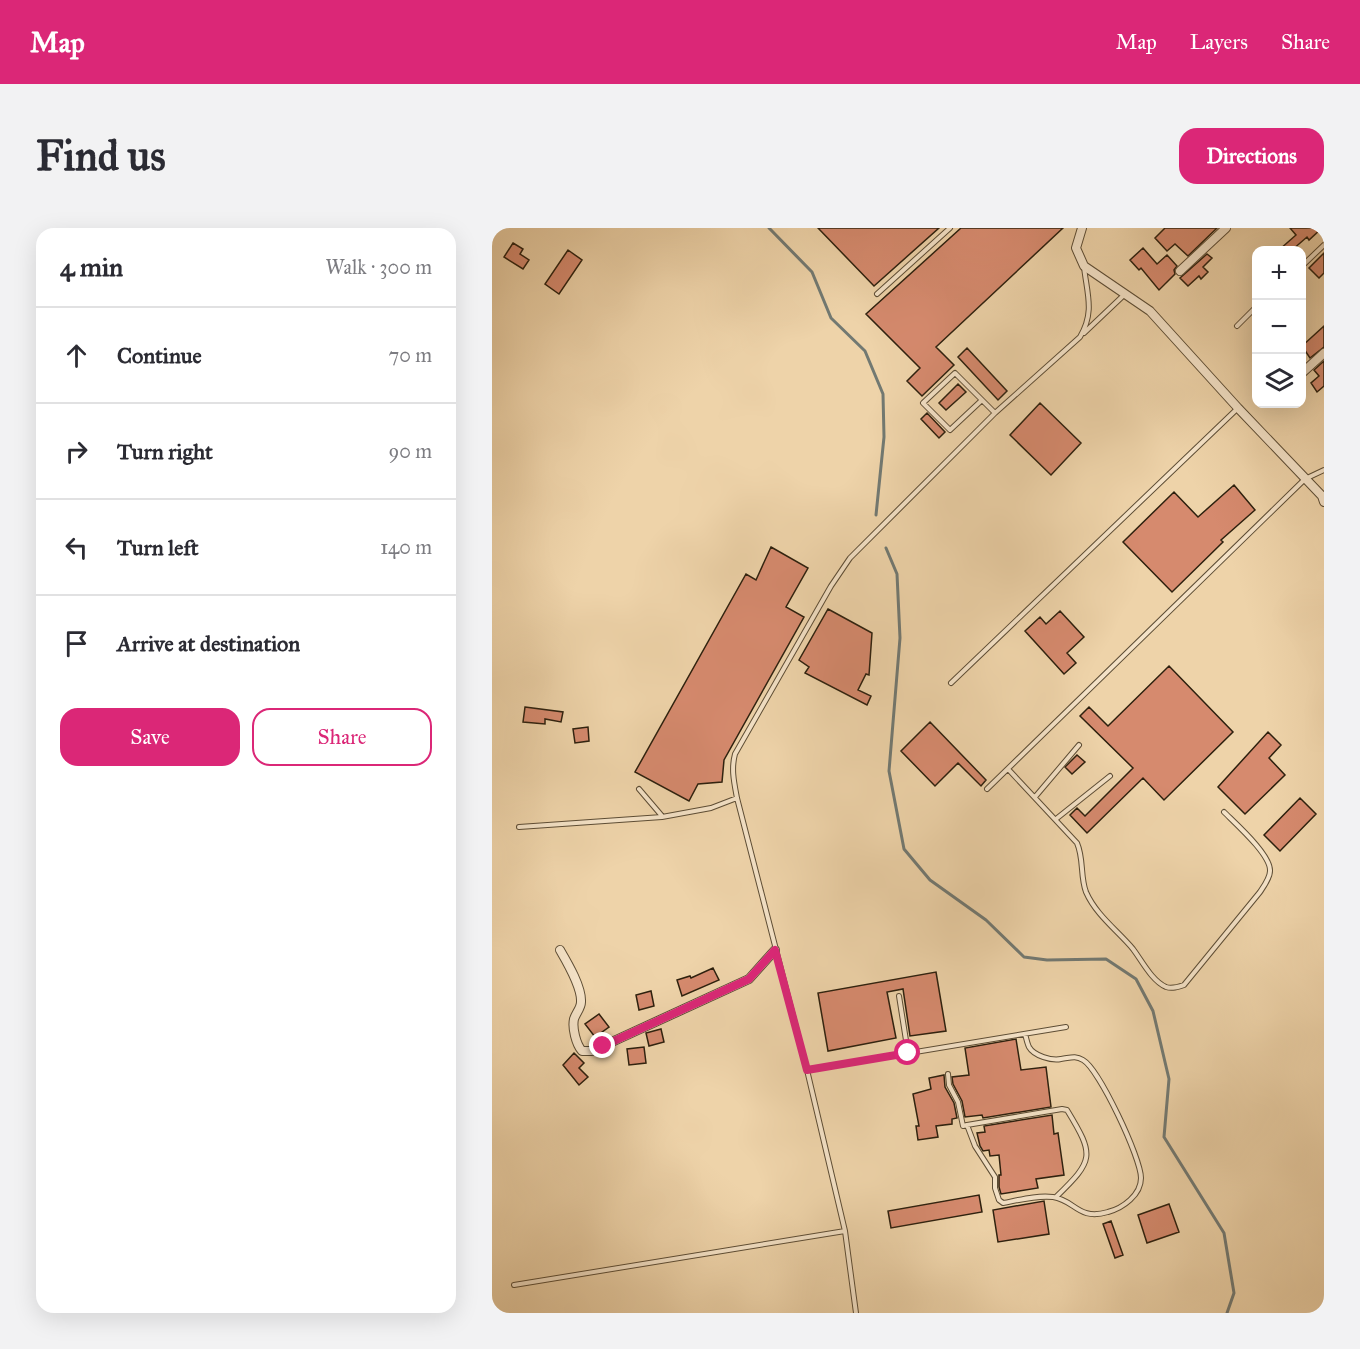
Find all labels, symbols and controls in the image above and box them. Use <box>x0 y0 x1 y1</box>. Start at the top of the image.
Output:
text: Map <box>30 25 85 60</box>
text: Map <box>1116 29 1157 55</box>
text: Layers <box>1190 29 1248 55</box>
text: Share <box>1281 29 1330 55</box>
button: Directions <box>1179 128 1324 184</box>
text: Find us <box>36 130 166 182</box>
map controls <box>1252 246 1306 408</box>
button: + <box>1252 246 1306 300</box>
text: 4 min <box>60 251 123 283</box>
text: Walk · 300 m <box>325 255 432 279</box>
button: − <box>1252 300 1306 354</box>
icon: ahead <box>60 339 93 372</box>
text: Continue <box>117 342 202 369</box>
text: 70 m <box>389 343 432 367</box>
button: layers <box>1252 354 1306 408</box>
icon: right <box>60 435 93 468</box>
text: Turn right <box>117 438 213 465</box>
text: 90 m <box>389 439 432 463</box>
icon: left <box>60 531 93 564</box>
text: Turn left <box>117 534 199 561</box>
text: 140 m <box>380 535 432 559</box>
icon: arrive <box>60 627 93 660</box>
text: Arrive at destination <box>117 630 300 657</box>
button: Save <box>60 708 240 766</box>
button: Share <box>252 708 432 766</box>
route end <box>589 1032 615 1058</box>
route start <box>894 1039 920 1065</box>

